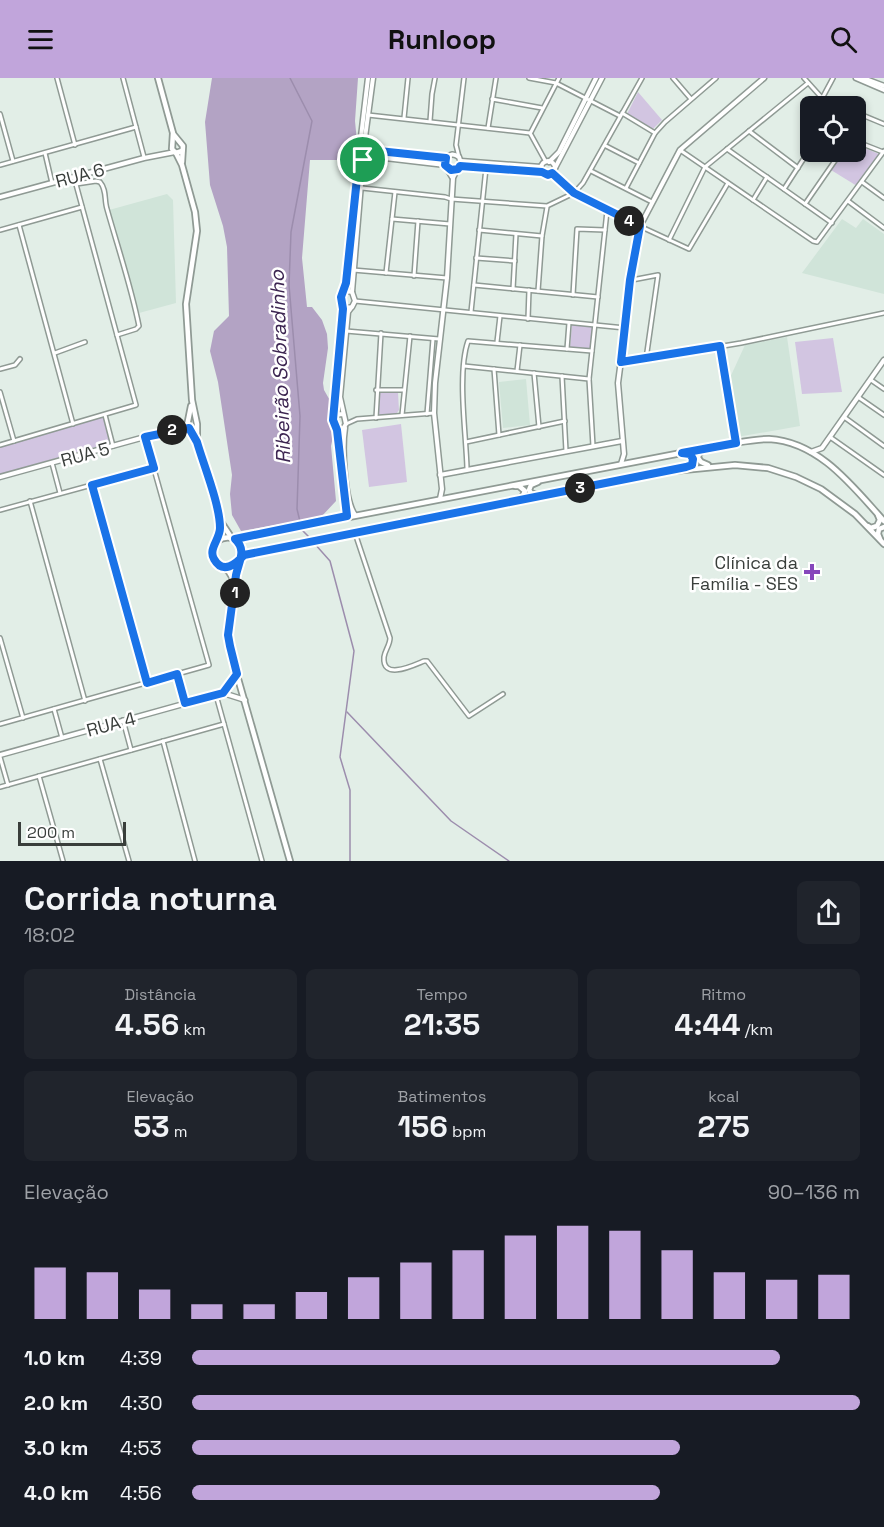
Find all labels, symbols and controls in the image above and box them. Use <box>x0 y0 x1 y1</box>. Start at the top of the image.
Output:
text: Runloop <box>388 22 496 57</box>
icon: menu <box>24 23 57 56</box>
icon: search <box>827 23 860 56</box>
map controls <box>800 96 866 162</box>
button: locate <box>800 96 866 162</box>
pin <box>337 134 388 185</box>
icon: arrive <box>346 143 379 176</box>
street label: RUA 6 <box>53 157 107 193</box>
pin: 4 <box>614 206 644 236</box>
text: 4 <box>624 210 634 231</box>
water label: Ribeirão Sobradinho <box>264 269 296 464</box>
pin: 2 <box>157 415 187 445</box>
text: 2 <box>167 419 177 440</box>
street label: RUA 5 <box>58 436 112 472</box>
pin: 3 <box>565 473 595 503</box>
text: 3 <box>575 477 585 498</box>
place label: Clínica da Família - SES <box>690 551 798 595</box>
marker: Clínica da Família - SES <box>803 563 821 581</box>
pin: 1 <box>220 578 250 608</box>
text: 1 <box>231 582 239 603</box>
street label: RUA 4 <box>84 706 138 742</box>
scale bar <box>18 819 126 846</box>
text: 200 m <box>27 822 75 843</box>
text: Corrida noturna <box>24 878 277 920</box>
button: share <box>797 881 860 944</box>
text: 18:02 <box>24 922 75 948</box>
text: Distância <box>124 984 196 1005</box>
text: Tempo <box>416 984 468 1005</box>
text: Ritmo <box>701 984 746 1005</box>
text: 4.56 <box>115 1005 179 1044</box>
text: 21:35 <box>404 1005 480 1044</box>
text: 4:44 <box>674 1005 741 1044</box>
text: km <box>179 1019 206 1040</box>
text: /km <box>741 1019 773 1040</box>
text: Elevação <box>126 1086 194 1107</box>
text: Batimentos <box>398 1086 486 1107</box>
text: kcal <box>708 1086 739 1107</box>
text: 53 <box>133 1107 170 1146</box>
text: 156 <box>398 1107 448 1146</box>
text: 275 <box>698 1107 750 1146</box>
text: m <box>170 1121 187 1142</box>
text: bpm <box>448 1121 486 1142</box>
text: Elevação <box>24 1179 109 1205</box>
text: 90–136 m <box>768 1179 860 1205</box>
text: 1.0 km <box>24 1345 85 1371</box>
text: 4:39 <box>120 1345 162 1371</box>
text: 2.0 km <box>24 1390 88 1416</box>
text: 4:30 <box>120 1390 162 1416</box>
text: 3.0 km <box>24 1435 88 1461</box>
text: 4:53 <box>120 1435 162 1461</box>
text: 4.0 km <box>24 1480 89 1506</box>
text: 4:56 <box>120 1480 162 1506</box>

